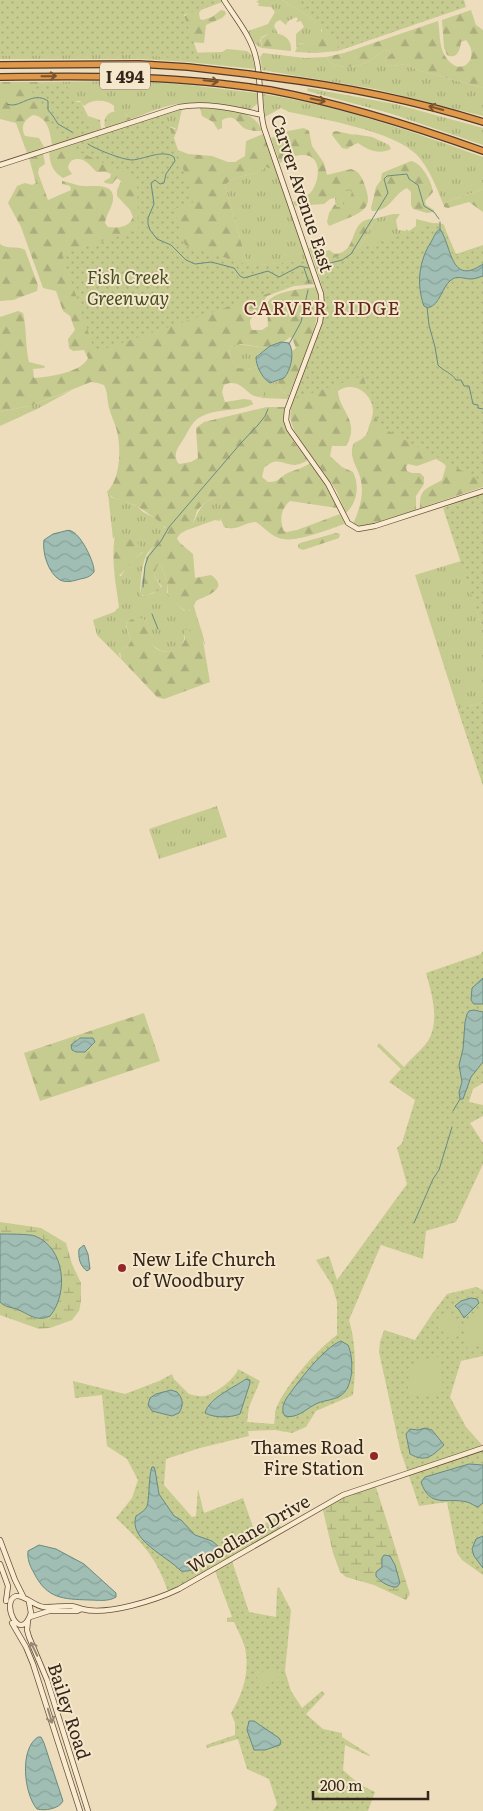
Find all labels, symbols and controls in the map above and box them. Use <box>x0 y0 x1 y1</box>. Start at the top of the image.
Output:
road number: I 494 <box>100 62 150 90</box>
one-way arrow <box>40 72 56 81</box>
one-way arrow <box>203 77 219 86</box>
one-way arrow <box>310 96 326 105</box>
one-way arrow <box>429 103 445 113</box>
street label: Carver Avenue East <box>265 110 342 276</box>
park label: Fish Creek Greenway <box>87 263 169 311</box>
district label: CARVER RIDGE <box>243 293 401 321</box>
place label: New Life Church of Woodbury <box>132 1245 276 1293</box>
marker: New Life Church of Woodbury <box>116 1262 128 1274</box>
place label: Thames Road Fire Station <box>250 1433 364 1481</box>
marker: Thames Road Fire Station <box>368 1450 380 1462</box>
street label: Woodlane Drive <box>182 1487 314 1579</box>
one-way arrow <box>29 1641 39 1656</box>
street label: Bailey Road <box>42 1659 98 1763</box>
one-way arrow <box>46 1708 55 1724</box>
scale bar <box>313 1768 428 1800</box>
text: 200 m <box>320 1773 363 1796</box>

